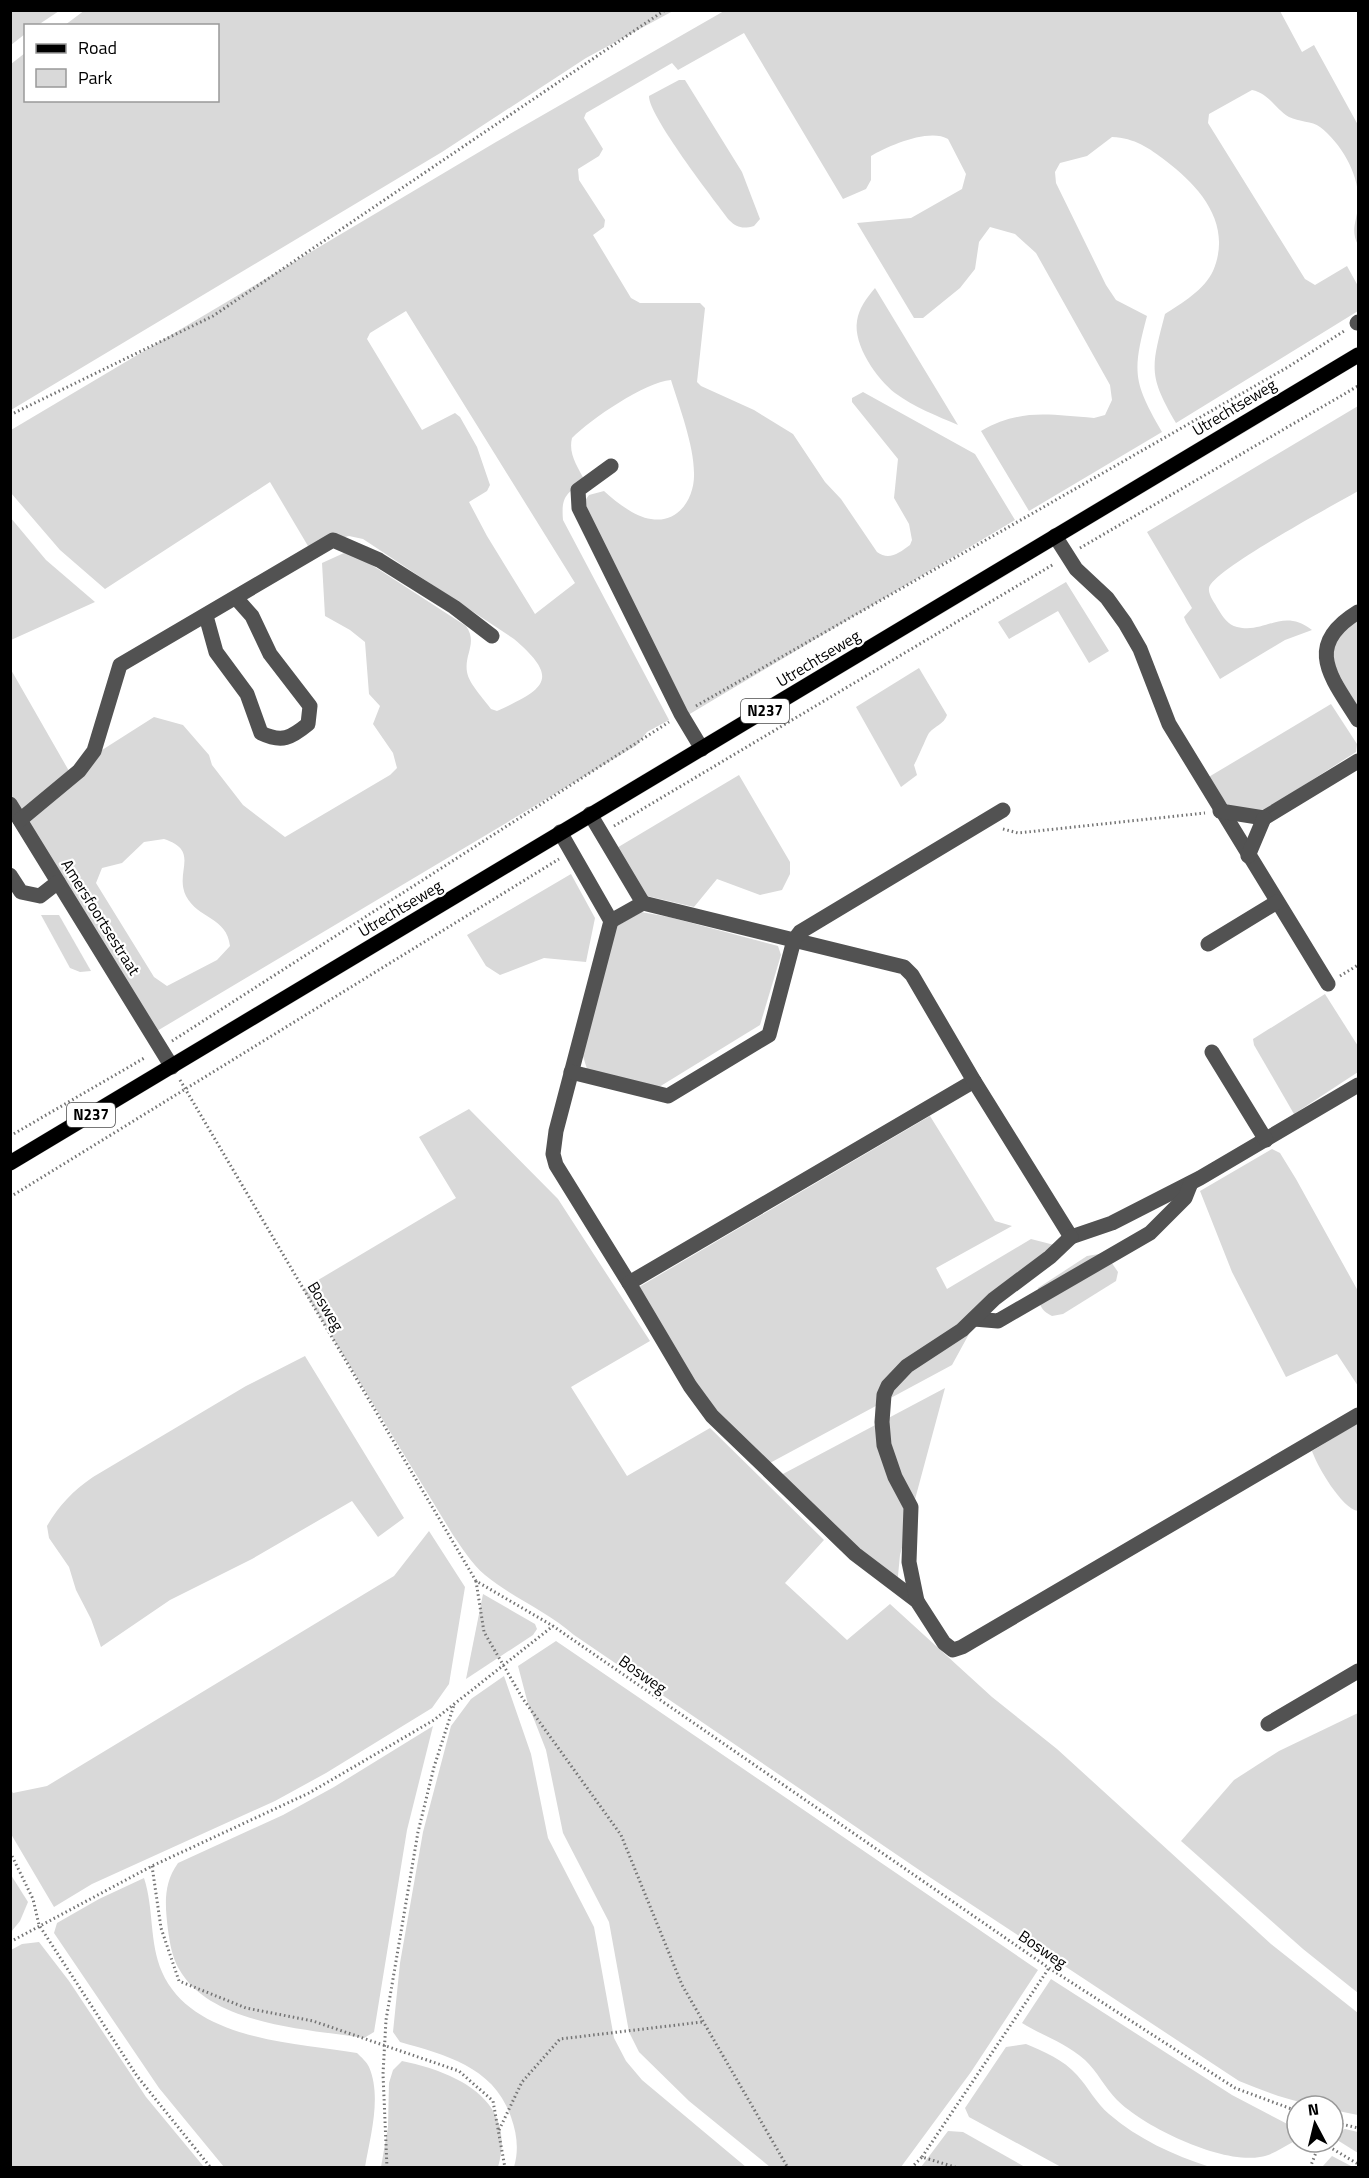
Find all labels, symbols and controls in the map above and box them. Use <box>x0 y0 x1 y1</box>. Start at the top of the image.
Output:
legend <box>24 24 219 102</box>
text: Road <box>78 34 117 61</box>
text: Park <box>78 64 113 91</box>
street label: Utrechtseweg <box>1187 372 1281 442</box>
street label: Utrechtseweg <box>771 623 865 693</box>
road number: N237 <box>741 699 789 723</box>
street label: Amersfoortsestraat <box>56 854 147 980</box>
street label: Utrechtseweg <box>353 873 447 943</box>
road number: N237 <box>67 1103 115 1127</box>
street label: Bosweg <box>302 1277 350 1335</box>
street label: Bosweg <box>614 1649 672 1699</box>
street label: Bosweg <box>1014 1924 1072 1974</box>
north arrow <box>1285 2094 1345 2154</box>
text: N <box>1306 2097 1320 2122</box>

